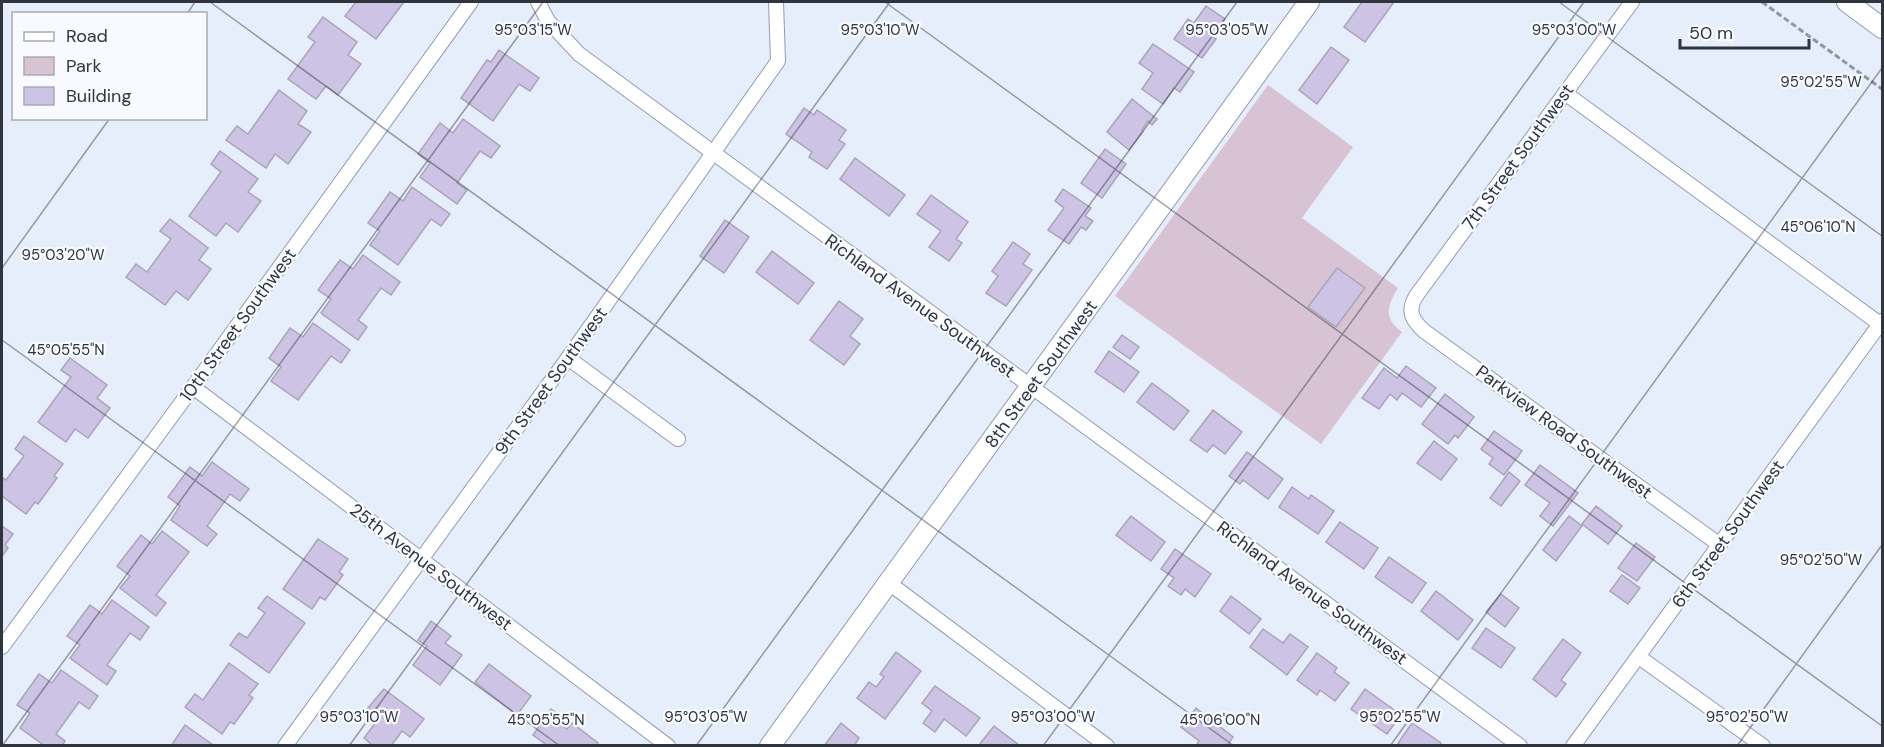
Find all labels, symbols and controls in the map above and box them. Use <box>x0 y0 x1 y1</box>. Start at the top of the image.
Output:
legend <box>12 12 207 120</box>
scale bar <box>1680 12 1809 50</box>
text: 95°03'15"W <box>494 20 572 40</box>
text: 95°03'10"W <box>840 20 920 40</box>
text: 95°03'05"W <box>1185 20 1269 40</box>
text: 95°03'00"W <box>1532 20 1617 40</box>
text: 50 m <box>1689 21 1733 45</box>
text: Road <box>66 24 108 48</box>
text: Park <box>66 54 102 78</box>
text: 95°02'55"W <box>1780 72 1862 92</box>
street label: 7th Street Southwest <box>1457 79 1579 235</box>
text: Building <box>66 84 131 108</box>
text: 45°06'10"N <box>1780 217 1856 237</box>
street label: Richland Avenue Southwest <box>820 229 1020 383</box>
street label: 10th Street Southwest <box>174 243 302 407</box>
text: 95°03'20"W <box>22 245 105 265</box>
street label: 8th Street Southwest <box>979 295 1103 453</box>
street label: 9th Street Southwest <box>489 302 613 460</box>
text: 45°05'55"N <box>27 340 105 360</box>
street label: Parkview Road Southwest <box>1471 360 1657 504</box>
street label: 6th Street Southwest <box>1666 455 1790 613</box>
street label: 25th Avenue Southwest <box>345 498 517 636</box>
street label: Richland Avenue Southwest <box>1212 516 1412 670</box>
text: 95°02'50"W <box>1780 550 1863 570</box>
text: 95°03'10"W <box>319 707 399 727</box>
text: 95°03'05"W <box>664 707 748 727</box>
text: 95°03'00"W <box>1011 707 1096 727</box>
text: 95°02'55"W <box>1359 707 1441 727</box>
text: 95°02'50"W <box>1706 707 1789 727</box>
text: 45°05'55"N <box>507 710 585 730</box>
text: 45°06'00"N <box>1180 710 1260 730</box>

